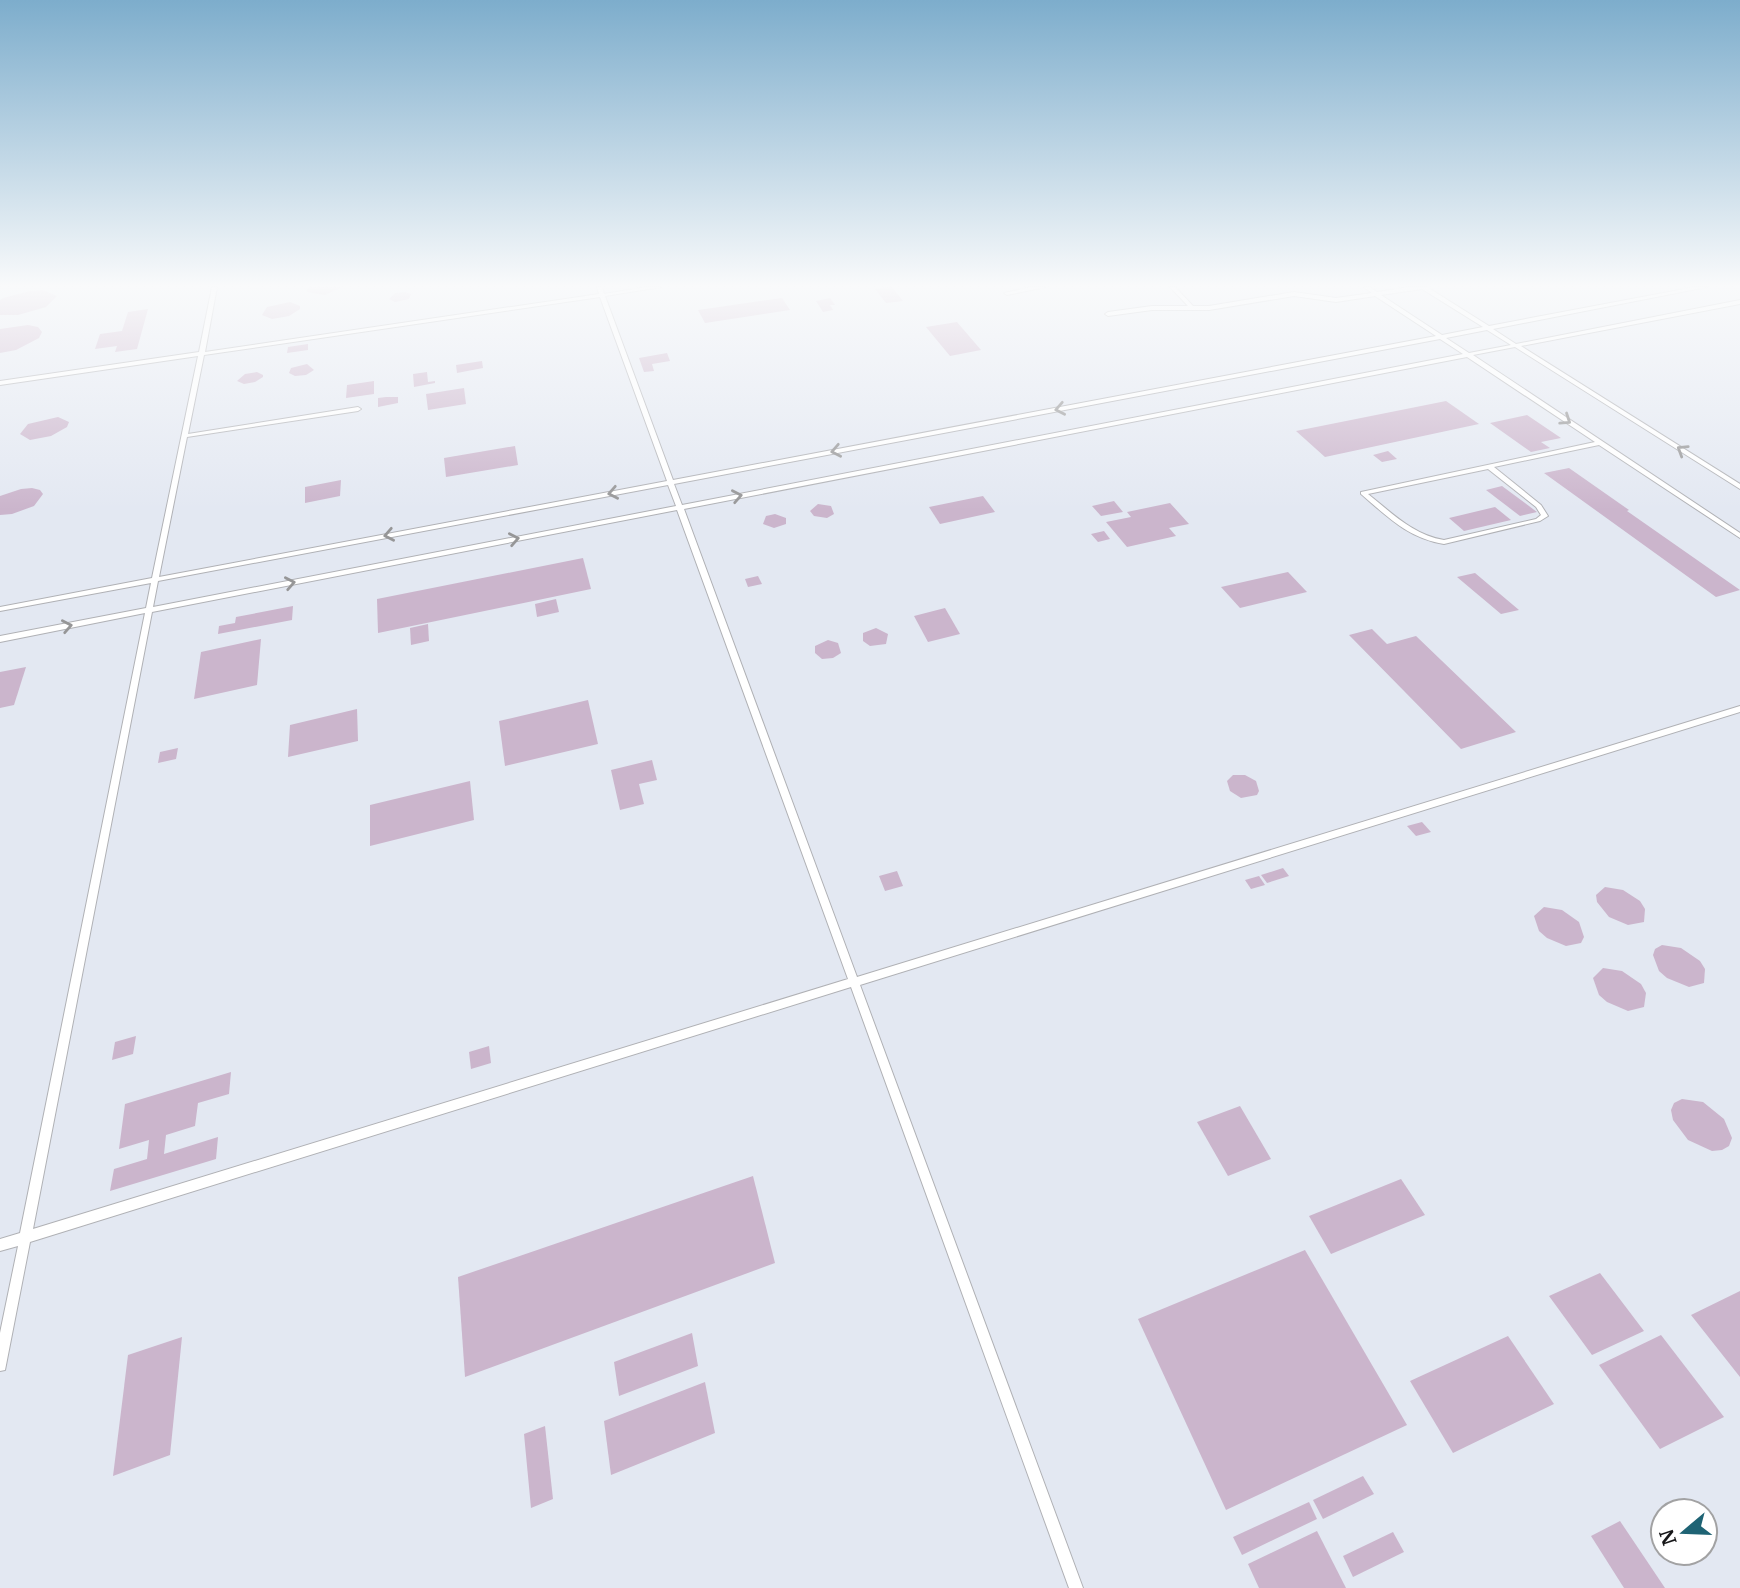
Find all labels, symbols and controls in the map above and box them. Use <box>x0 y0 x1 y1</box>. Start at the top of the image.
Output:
one-way arrow <box>1054 401 1066 416</box>
one-way arrow <box>1558 411 1571 424</box>
one-way arrow <box>830 443 842 458</box>
one-way arrow <box>1677 446 1690 459</box>
one-way arrow <box>607 485 619 500</box>
one-way arrow <box>731 490 743 505</box>
one-way arrow <box>383 527 395 542</box>
one-way arrow <box>508 533 520 548</box>
one-way arrow <box>284 576 296 591</box>
one-way arrow <box>61 619 73 634</box>
north arrow <box>1649 1497 1719 1567</box>
text: N <box>1654 1527 1682 1549</box>

